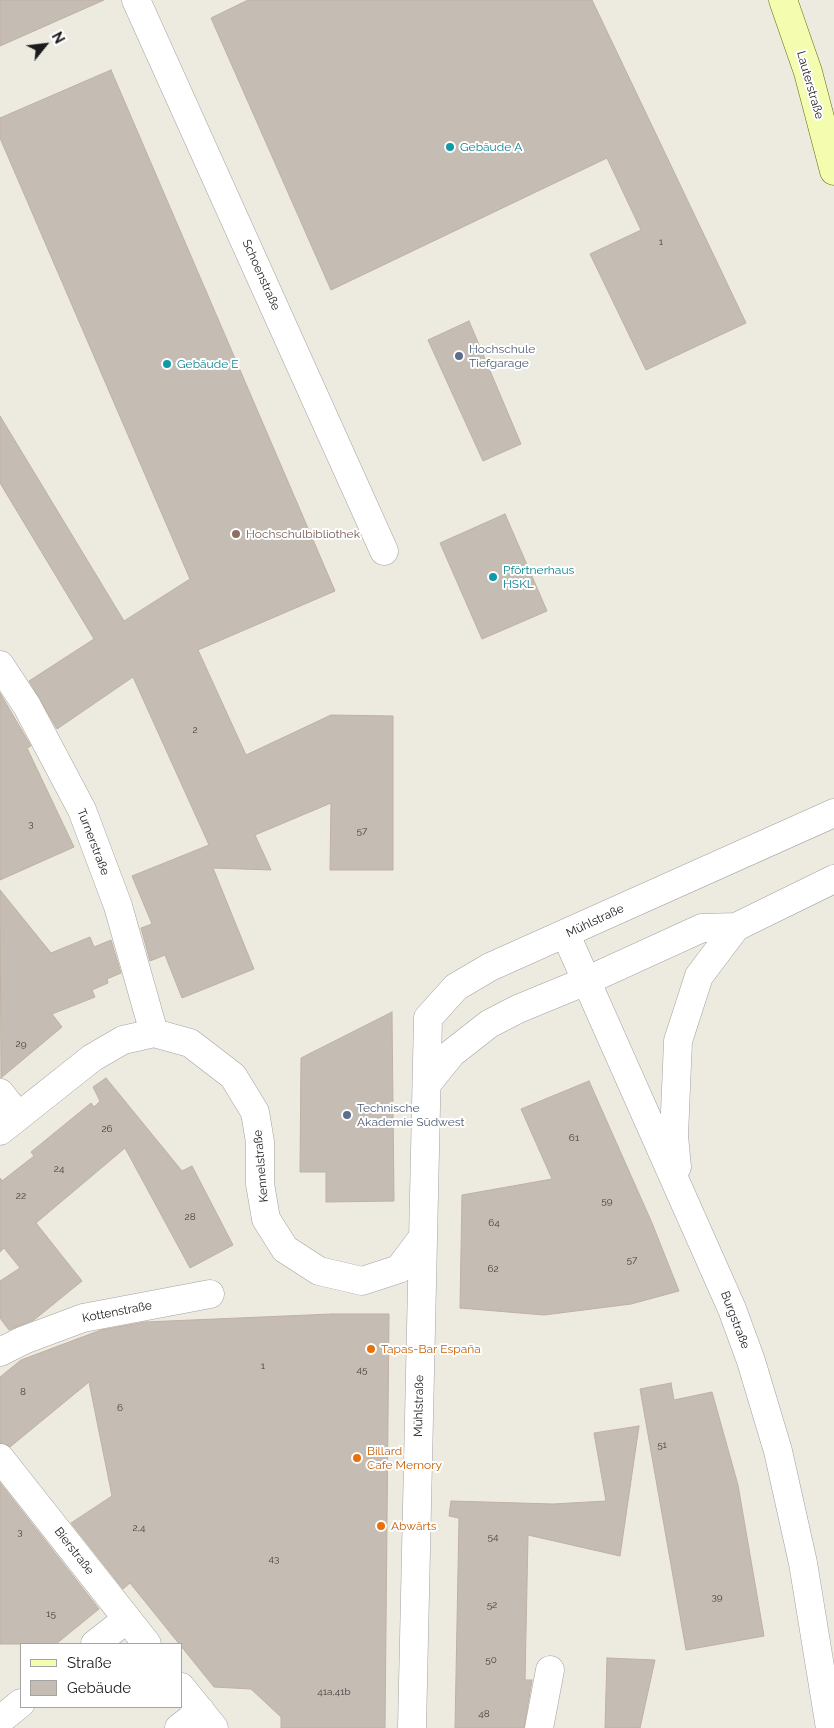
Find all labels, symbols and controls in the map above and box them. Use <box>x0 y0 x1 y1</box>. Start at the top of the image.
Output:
north arrow <box>20 20 70 70</box>
text: N <box>49 29 68 46</box>
street label: Lauterstraße <box>793 49 827 121</box>
place label: Gebäude A <box>460 140 522 154</box>
marker: Gebäude A <box>444 141 456 153</box>
house number: 1 <box>659 236 663 248</box>
street label: Schoenstraße <box>239 237 283 313</box>
place label: Hochschule Tiefgarage <box>469 342 535 370</box>
marker: Hochschule Tiefgarage <box>453 350 465 362</box>
place label: Gebäude E <box>177 357 239 371</box>
marker: Gebäude E <box>161 358 173 370</box>
place label: Hochschulbibliothek <box>246 527 360 541</box>
marker: Hochschulbibliothek <box>230 528 242 540</box>
place label: Pförtnerhaus HSKL <box>503 563 574 591</box>
marker: Pförtnerhaus HSKL <box>487 571 499 583</box>
house number: 2 <box>192 724 198 736</box>
street label: Turnerstraße <box>74 807 112 877</box>
house number: 3 <box>28 818 34 830</box>
house number: 57 <box>357 825 367 837</box>
street label: Mühlstraße <box>564 901 626 941</box>
house number: 29 <box>15 1038 27 1050</box>
place label: Technische Akademie Südwest <box>357 1101 465 1129</box>
marker: Technische Akademie Südwest <box>341 1109 353 1121</box>
house number: 26 <box>101 1123 113 1135</box>
street label: Kennelstraße <box>251 1129 271 1203</box>
house number: 61 <box>569 1132 579 1144</box>
house number: 24 <box>54 1163 64 1175</box>
house number: 22 <box>16 1190 26 1202</box>
house number: 59 <box>601 1195 613 1207</box>
house number: 28 <box>184 1211 196 1223</box>
house number: 64 <box>488 1217 500 1229</box>
house number: 57 <box>627 1254 637 1266</box>
house number: 62 <box>487 1263 499 1275</box>
street label: Burgstraße <box>717 1289 753 1351</box>
street label: Kottenstraße <box>81 1298 153 1326</box>
place label: Tapas-Bar España <box>381 1342 481 1356</box>
marker: Tapas-Bar España <box>365 1343 377 1355</box>
house number: 1 <box>261 1360 265 1372</box>
house number: 45 <box>357 1364 367 1376</box>
street label: Mühlstraße <box>411 1375 427 1437</box>
house number: 8 <box>20 1386 26 1398</box>
house number: 6 <box>117 1402 123 1414</box>
house number: 51 <box>657 1439 667 1451</box>
place label: Billard Cafe Memory <box>367 1444 442 1472</box>
marker: Billard Cafe Memory <box>351 1452 363 1464</box>
place label: Abwärts <box>391 1519 436 1533</box>
marker: Abwärts <box>375 1520 387 1532</box>
house number: 2,4 <box>133 1522 145 1534</box>
street label: Bierstraße <box>51 1524 97 1578</box>
house number: 3 <box>17 1526 23 1538</box>
house number: 54 <box>488 1531 498 1543</box>
house number: 43 <box>269 1553 279 1565</box>
house number: 39 <box>711 1591 723 1603</box>
house number: 52 <box>487 1599 497 1611</box>
house number: 15 <box>46 1608 56 1620</box>
legend <box>20 1643 182 1708</box>
text: Straße <box>67 1654 111 1672</box>
house number: 50 <box>485 1654 497 1666</box>
text: Gebäude <box>67 1679 131 1697</box>
house number: 41a,41b <box>317 1686 351 1698</box>
house number: 48 <box>478 1708 490 1720</box>

